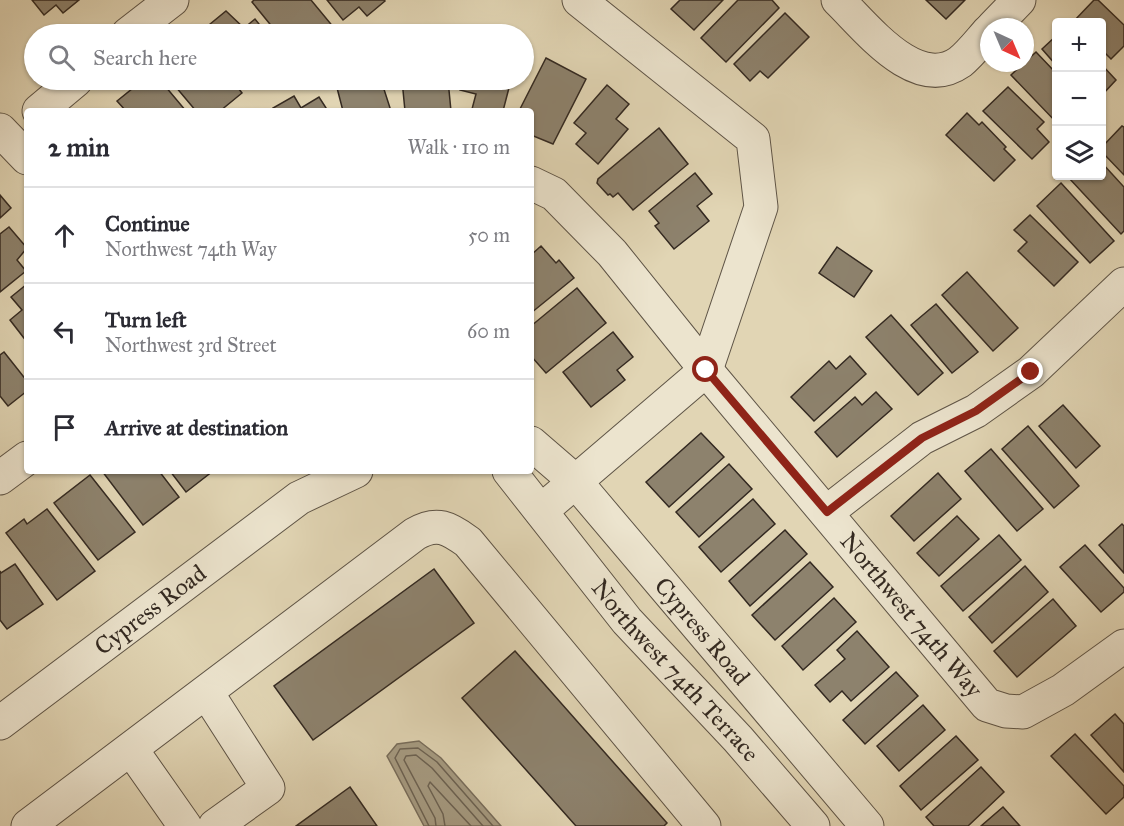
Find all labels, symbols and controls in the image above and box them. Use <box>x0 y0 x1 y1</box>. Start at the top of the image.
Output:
north arrow <box>980 18 1034 72</box>
map controls <box>1052 18 1106 180</box>
button: + <box>1052 18 1106 72</box>
search box <box>24 24 534 90</box>
icon: search <box>45 41 78 74</box>
text: Search here <box>93 44 197 71</box>
button: − <box>1052 72 1106 126</box>
button: layers <box>1052 126 1106 180</box>
text: 2 min <box>48 131 109 163</box>
text: Walk · 110 m <box>407 135 510 159</box>
text: Continue <box>105 210 190 237</box>
icon: ahead <box>48 219 81 252</box>
text: 50 m <box>468 223 510 247</box>
text: Northwest 74th Way <box>105 237 277 261</box>
text: Turn left <box>105 306 187 333</box>
icon: left <box>48 315 81 348</box>
text: 60 m <box>467 319 510 343</box>
text: Northwest 3rd Street <box>105 333 277 357</box>
route start <box>692 356 718 382</box>
route end <box>1017 358 1043 384</box>
icon: arrive <box>48 411 81 444</box>
text: Arrive at destination <box>105 414 288 441</box>
street label: Northwest 74th Way <box>834 526 990 704</box>
street label: Cypress Road <box>88 558 212 662</box>
street label: Cypress Road <box>648 571 756 691</box>
street label: Northwest 74th Terrace <box>585 573 766 768</box>

